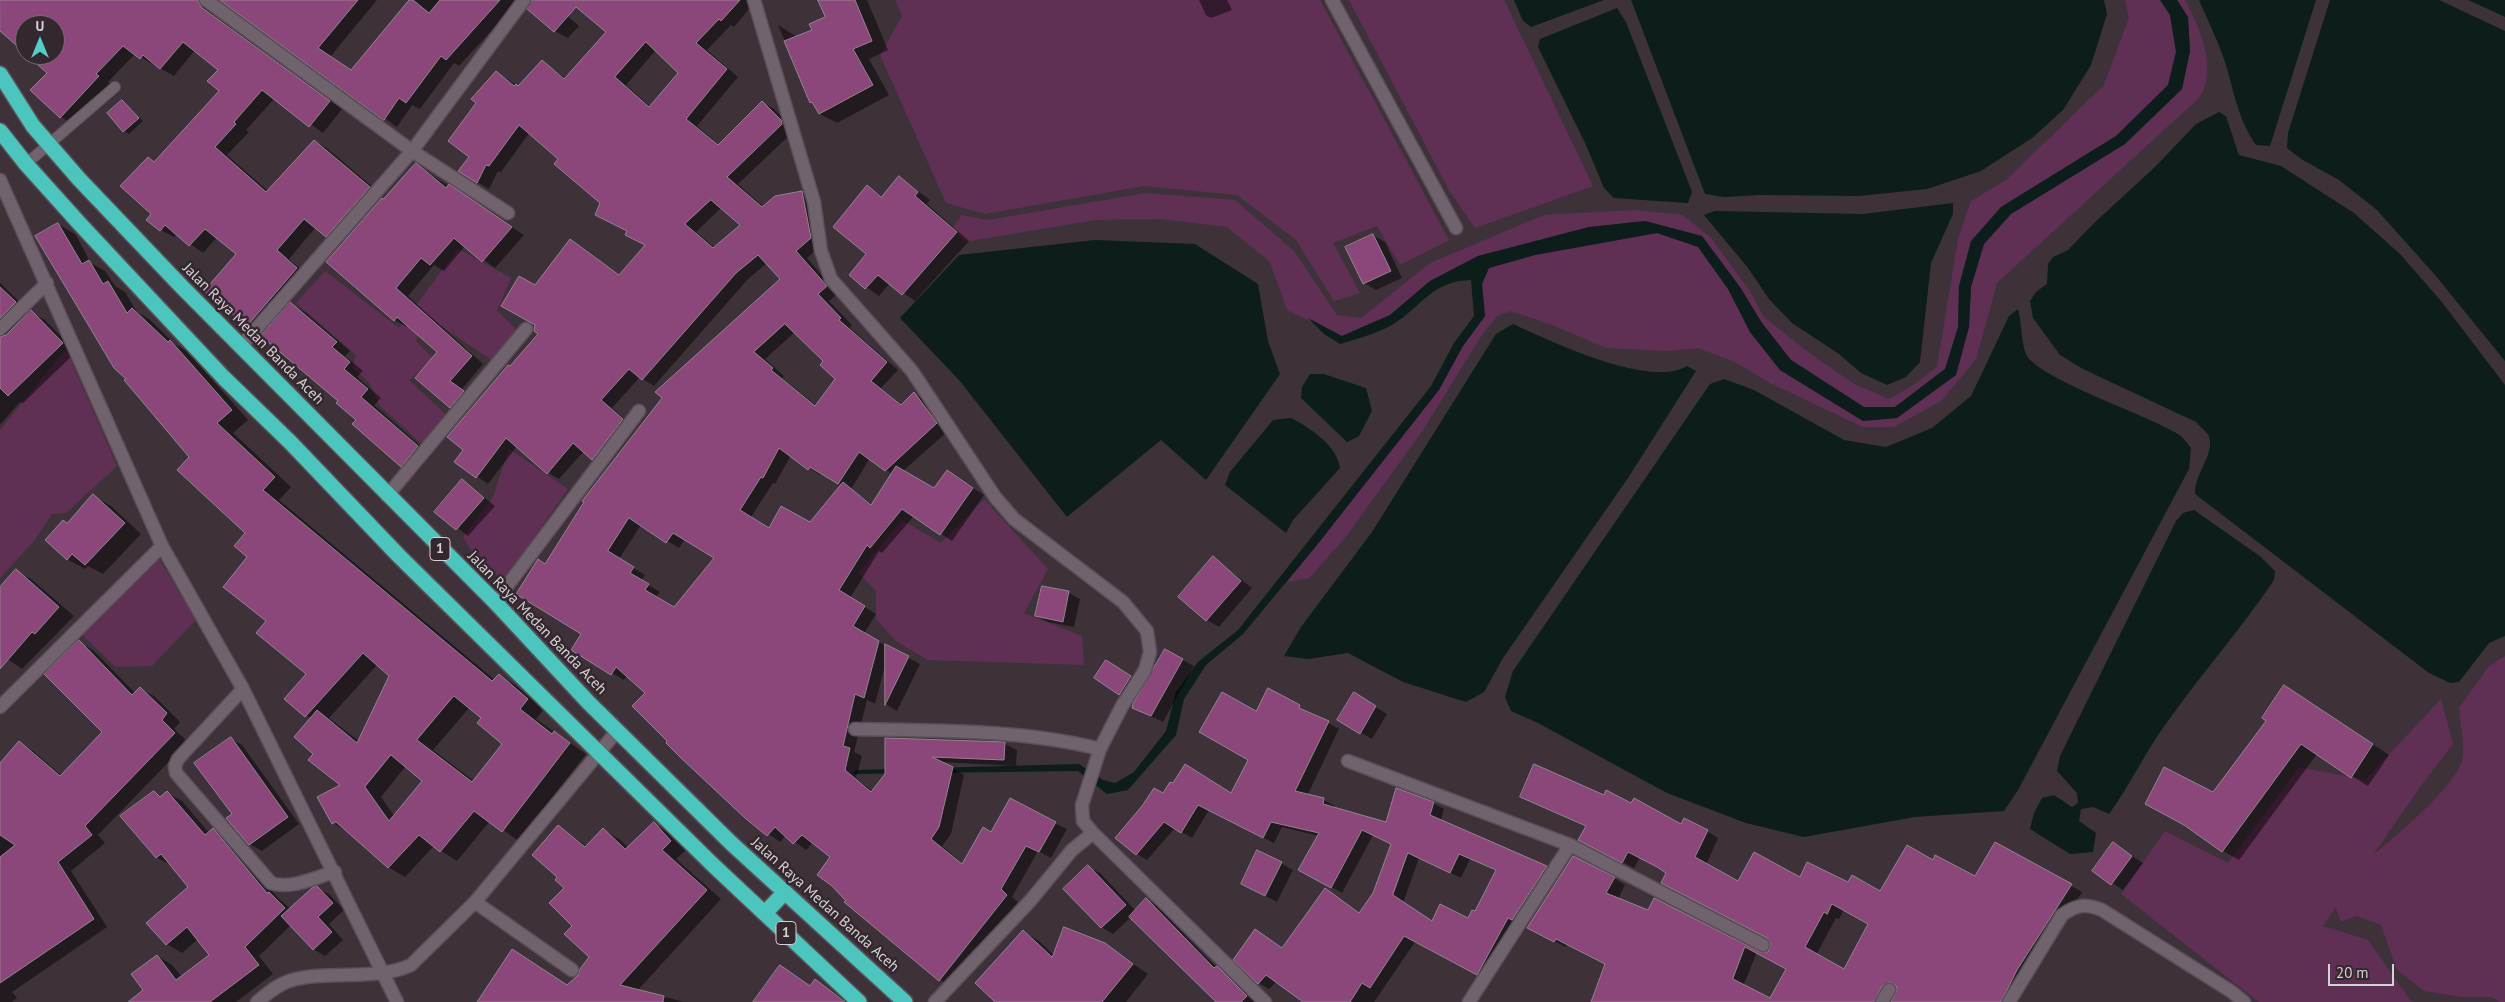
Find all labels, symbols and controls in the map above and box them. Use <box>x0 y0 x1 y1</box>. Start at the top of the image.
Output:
north arrow <box>15 15 65 65</box>
text: U <box>36 17 44 35</box>
street label: Jalan Raya Medan Banda Aceh <box>179 260 327 408</box>
road number: 1 <box>430 538 450 560</box>
street label: Jalan Raya Medan Banda Aceh <box>464 548 610 698</box>
street label: Jalan Raya Medan Banda Aceh <box>747 834 903 976</box>
road number: 1 <box>776 921 796 944</box>
scale bar <box>2330 954 2396 986</box>
text: 20 m <box>2336 963 2369 982</box>

